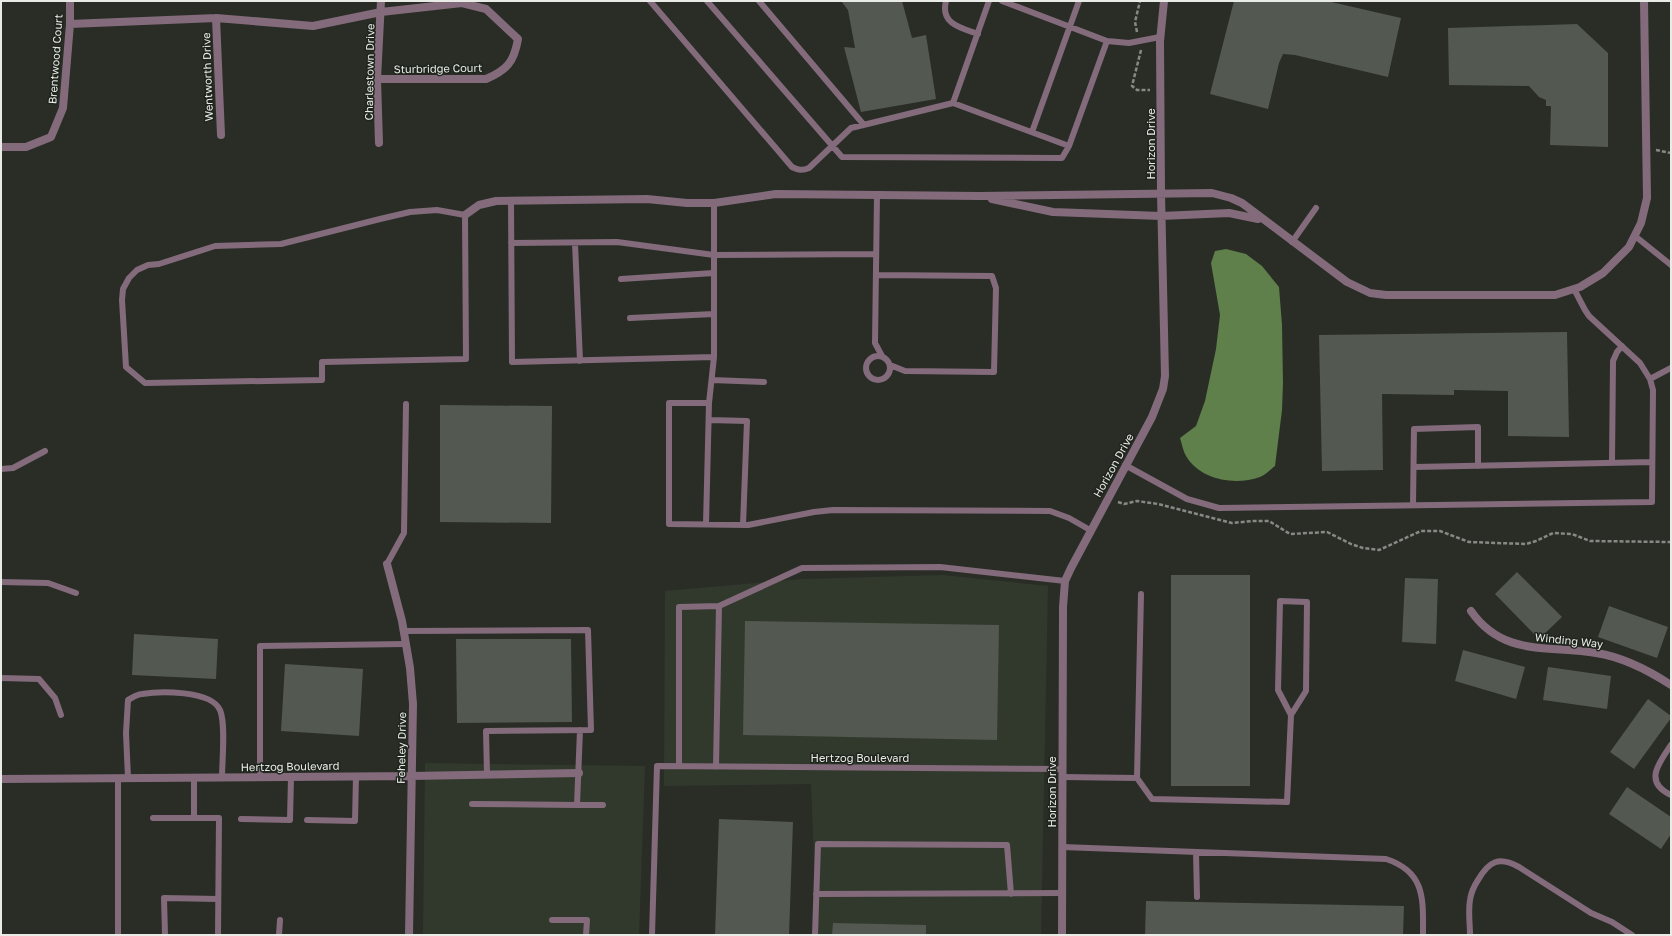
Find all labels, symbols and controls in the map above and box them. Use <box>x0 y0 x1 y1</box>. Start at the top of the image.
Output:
street label: Brentwood Court <box>45 14 65 104</box>
street label: Charlestown Drive <box>362 23 376 121</box>
street label: Wentworth Drive <box>199 32 215 122</box>
street label: Sturbridge Court <box>394 61 482 75</box>
street label: Horizon Drive <box>1144 108 1157 180</box>
street label: Horizon Drive <box>1090 431 1136 499</box>
street label: Winding Way <box>1534 630 1604 650</box>
street label: Feheley Drive <box>394 712 408 784</box>
street label: Hertzog Boulevard <box>811 751 909 764</box>
street label: Horizon Drive <box>1045 756 1058 828</box>
street label: Hertzog Boulevard <box>241 759 339 773</box>

